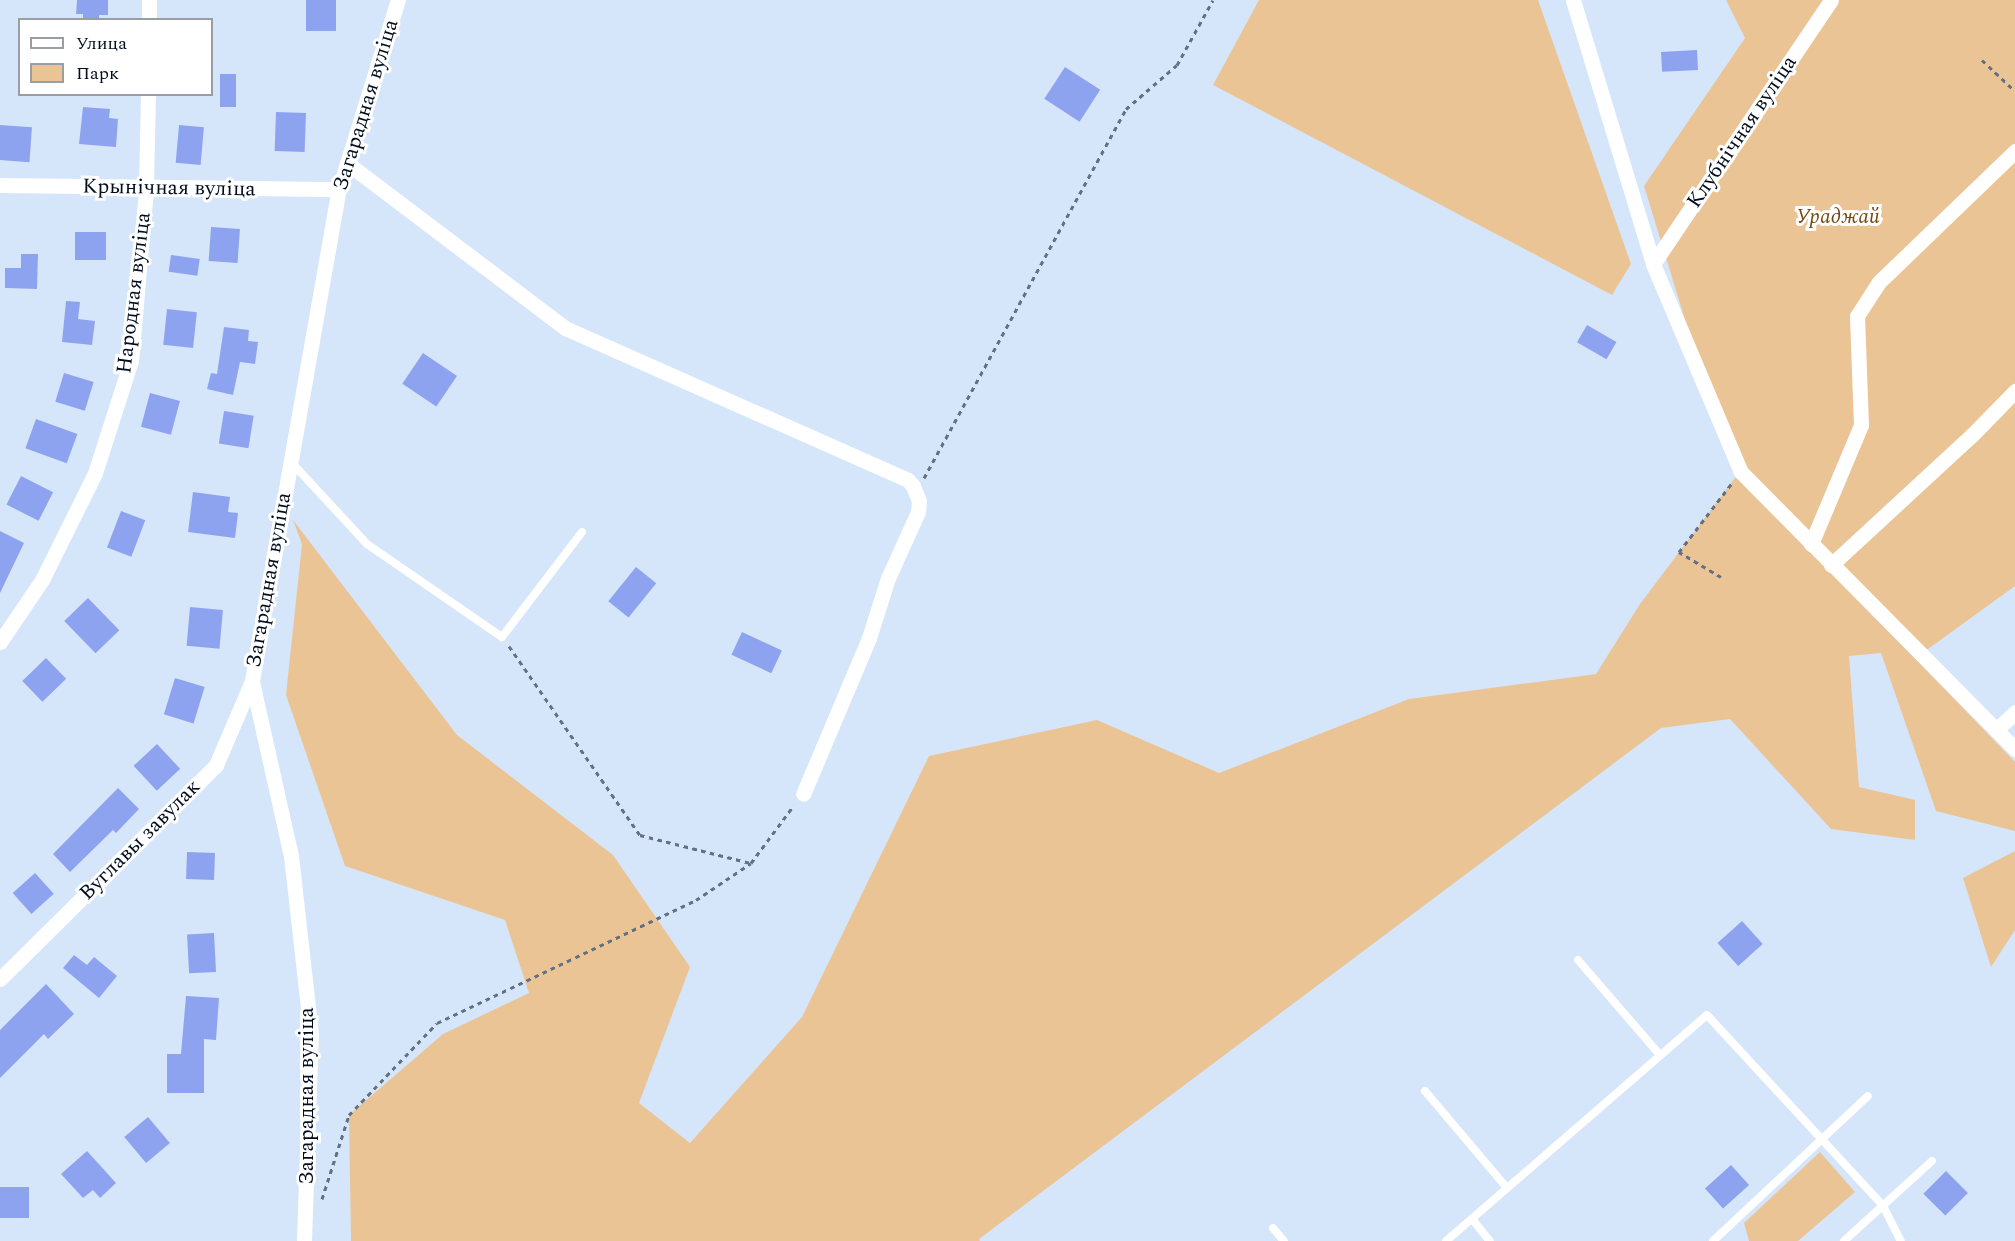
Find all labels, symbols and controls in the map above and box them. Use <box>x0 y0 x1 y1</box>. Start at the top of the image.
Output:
street label: Загарадная вуліца <box>328 16 404 194</box>
legend <box>18 18 213 96</box>
text: Улица <box>76 30 127 57</box>
street label: Клубнічная вуліца <box>1682 51 1802 213</box>
text: Парк <box>76 60 119 87</box>
street label: Крынічная вуліца <box>82 174 256 202</box>
park label: Ураджай <box>1796 204 1880 230</box>
street label: Народная вуліца <box>112 211 156 375</box>
street label: Загарадная вуліца <box>241 490 297 670</box>
street label: Вуглавы завулак <box>74 774 206 906</box>
street label: Загарадная вуліца <box>294 1007 320 1185</box>

